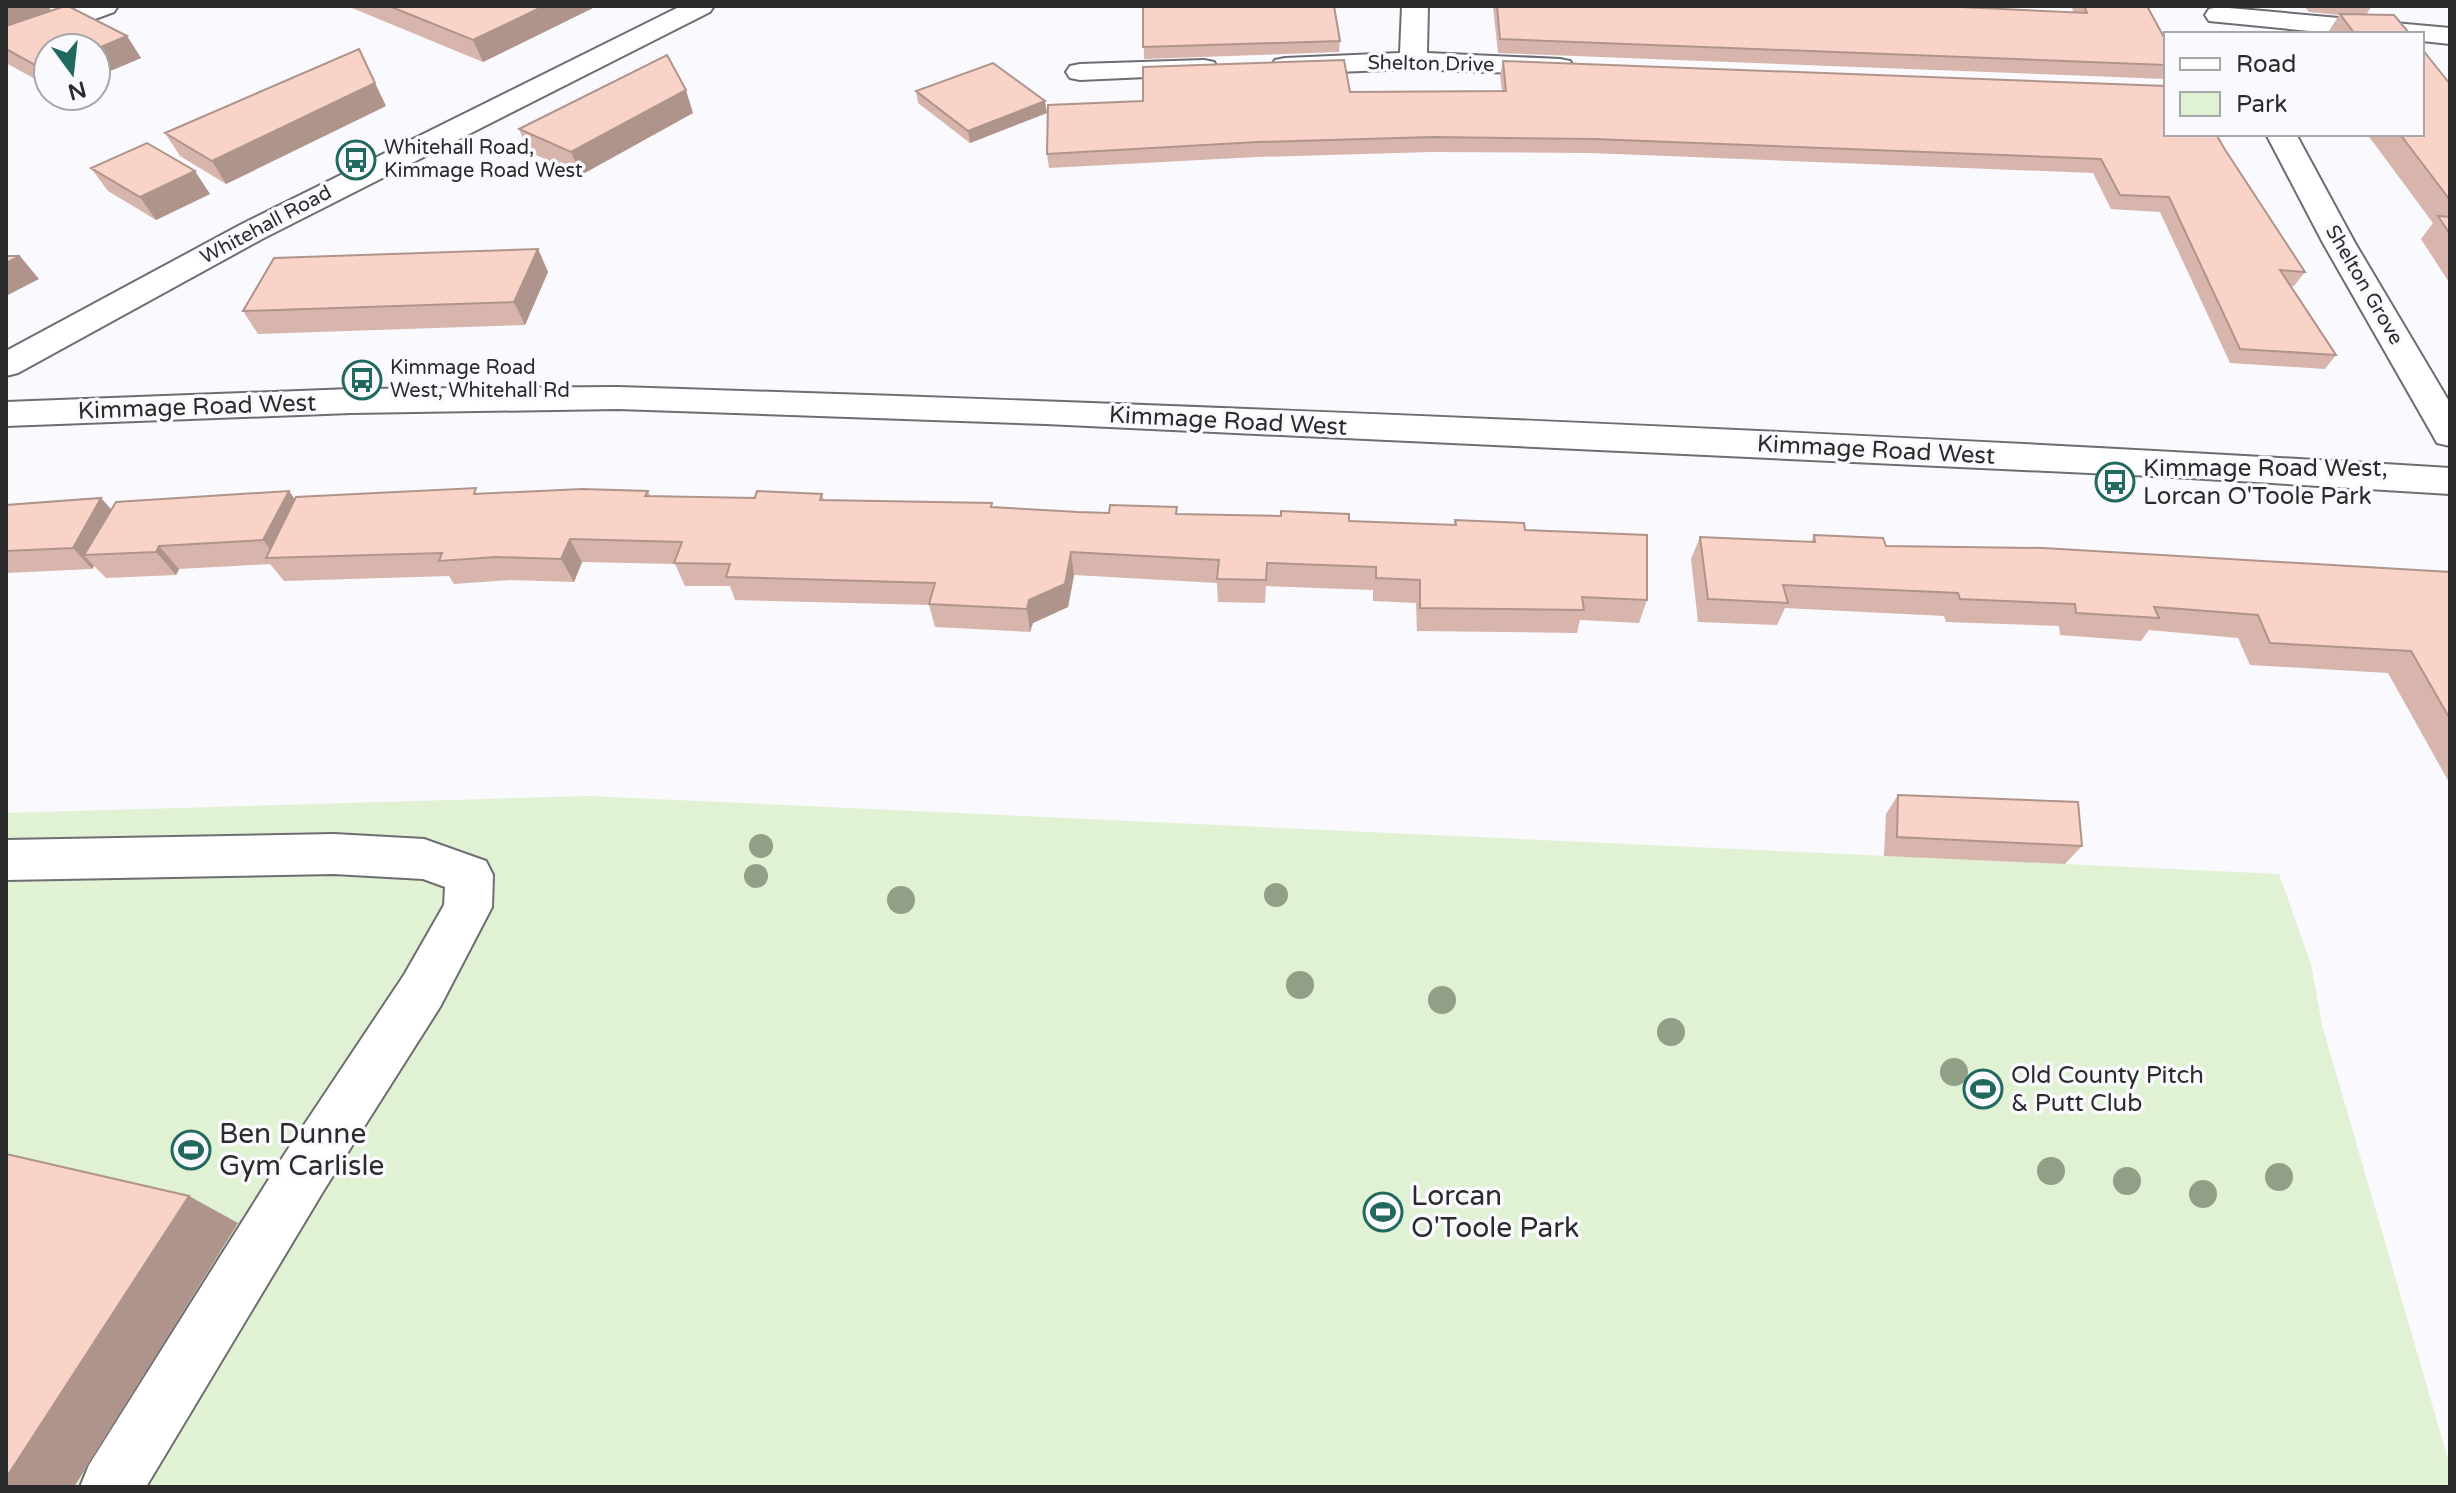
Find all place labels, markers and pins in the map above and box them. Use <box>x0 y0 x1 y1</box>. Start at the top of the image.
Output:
place label: Whitehall Road, Kimmage Road West <box>384 136 583 183</box>
bus stop icon: Whitehall Road, Kimmage Road West <box>335 139 377 181</box>
place label: Kimmage Road West, Whitehall Rd <box>390 356 570 403</box>
bus stop icon: Kimmage Road West, Whitehall Rd <box>341 359 383 401</box>
place label: Kimmage Road West, Lorcan O'Toole Park <box>2143 454 2388 511</box>
bus stop icon: Kimmage Road West, Lorcan O'Toole Park <box>2094 461 2136 503</box>
place label: Old County Pitch & Putt Club <box>2011 1061 2204 1118</box>
sports icon: Old County Pitch & Putt Club <box>1962 1068 2004 1110</box>
place label: Ben Dunne Gym Carlisle <box>219 1117 384 1183</box>
sports icon: Ben Dunne Gym Carlisle <box>170 1129 212 1171</box>
place label: Lorcan O'Toole Park <box>1411 1179 1579 1245</box>
sports icon: Lorcan O'Toole Park <box>1362 1191 1404 1233</box>

